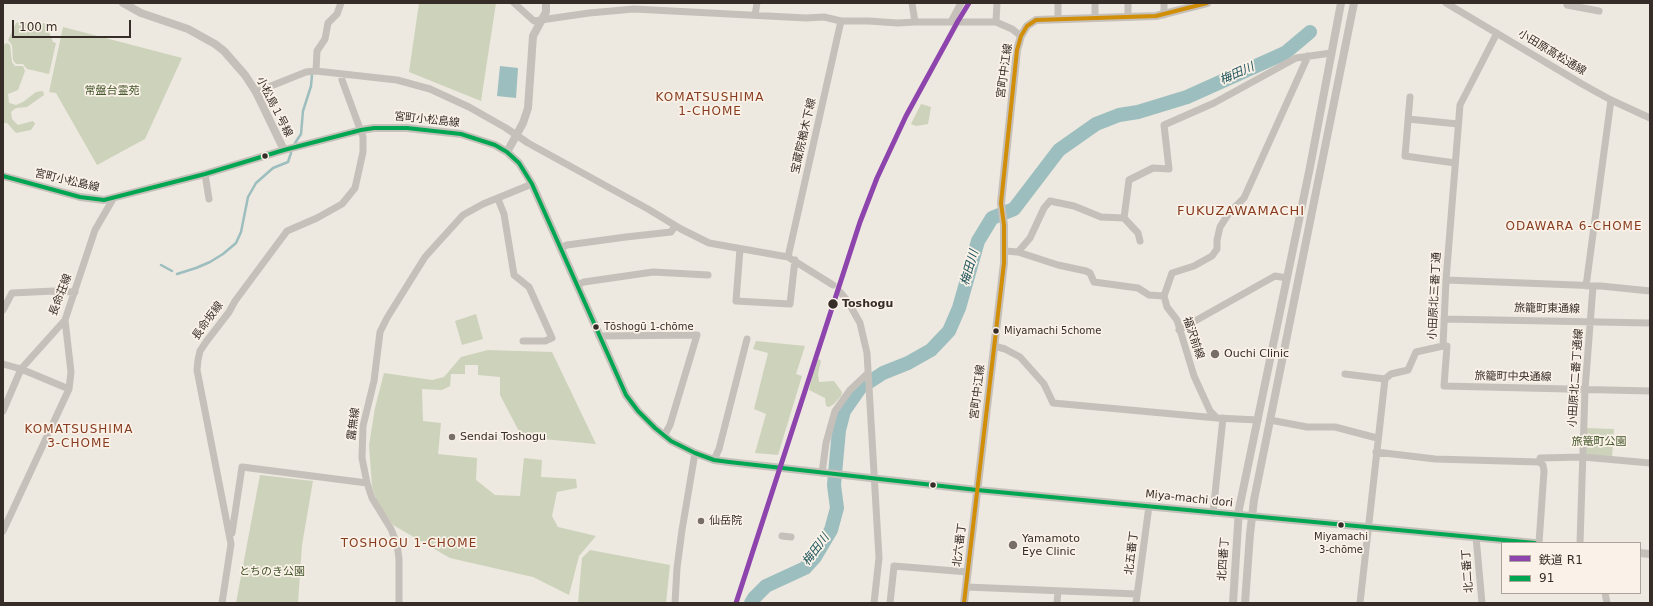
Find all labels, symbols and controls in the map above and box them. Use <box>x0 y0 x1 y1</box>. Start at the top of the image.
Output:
scale bar <box>14 12 133 38</box>
text: 100 m <box>19 20 57 34</box>
street label: 小田原高松通線 <box>1516 28 1588 78</box>
street label: 宮町中江線 <box>995 43 1015 99</box>
water label: 梅田川 <box>1218 60 1256 88</box>
street label: 小松島１号線 <box>253 75 295 139</box>
park label: 常盤台霊苑 <box>85 84 139 98</box>
district label: KOMATSUSHIMA 1-CHOME <box>656 91 764 119</box>
street label: 宝蔵院楢木下線 <box>789 97 819 175</box>
street label: 宮町小松島線 <box>393 110 461 130</box>
unlabelled marker <box>260 151 270 161</box>
street label: 宮町小松島線 <box>33 167 101 195</box>
district label: FUKUZAWAMACHI <box>1177 204 1305 220</box>
district label: ODAWARA 6-CHOME <box>1505 220 1643 234</box>
water label: 梅田川 <box>958 249 982 287</box>
street label: 小田原北三番丁通 <box>1426 252 1444 340</box>
street label: 長命荘線 <box>47 272 75 318</box>
marker: Toshogu <box>826 297 840 311</box>
place label: Toshogu <box>842 297 893 311</box>
street label: 長命坂線 <box>190 299 226 343</box>
street label: 旅籠町東通線 <box>1514 302 1580 316</box>
street label: 福沢前線 <box>1180 315 1206 361</box>
place label: Tōshogū 1-chōme <box>604 321 694 333</box>
marker: Tōshogū 1-chōme <box>591 322 601 332</box>
place label: Miyamachi 5chome <box>1004 325 1101 337</box>
marker: Miyamachi 5chome <box>991 326 1001 336</box>
street label: 小田原北二番丁通線 <box>1566 328 1586 428</box>
place label: Ouchi Clinic <box>1224 347 1289 361</box>
marker: Ouchi Clinic <box>1209 348 1221 360</box>
street label: 宮町中江線 <box>968 364 988 420</box>
street label: 旅籠町中央通線 <box>1474 370 1552 384</box>
street label: 露無線 <box>345 407 363 441</box>
district label: KOMATSUSHIMA 3-CHOME <box>25 423 133 451</box>
place label: Sendai Toshogu <box>460 430 546 444</box>
marker: Sendai Toshogu <box>447 432 457 442</box>
park label: 旅篭町公園 <box>1572 435 1626 449</box>
unlabelled marker <box>928 480 938 490</box>
street label: Miya-machi dori <box>1145 488 1233 510</box>
place label: 仙岳院 <box>709 514 742 528</box>
marker: 仙岳院 <box>696 516 706 526</box>
marker: Miyamachi 3-chōme <box>1336 520 1346 530</box>
street label: 北六番丁 <box>951 522 969 568</box>
street label: 北五番丁 <box>1123 530 1141 576</box>
water label: 梅田川 <box>799 531 833 569</box>
place label: Miyamachi 3-chōme <box>1314 531 1368 554</box>
place label: Yamamoto Eye Clinic <box>1022 532 1080 558</box>
district label: TOSHOGU 1-CHOME <box>341 537 477 551</box>
street label: 北四番丁 <box>1216 537 1232 581</box>
marker: Yamamoto Eye Clinic <box>1007 539 1019 551</box>
legend <box>1501 542 1641 594</box>
street label: 北二番丁 <box>1460 549 1476 593</box>
text: 鉄道 R1 <box>1539 553 1583 567</box>
park label: とちのき公園 <box>239 565 305 579</box>
text: 91 <box>1539 571 1554 585</box>

